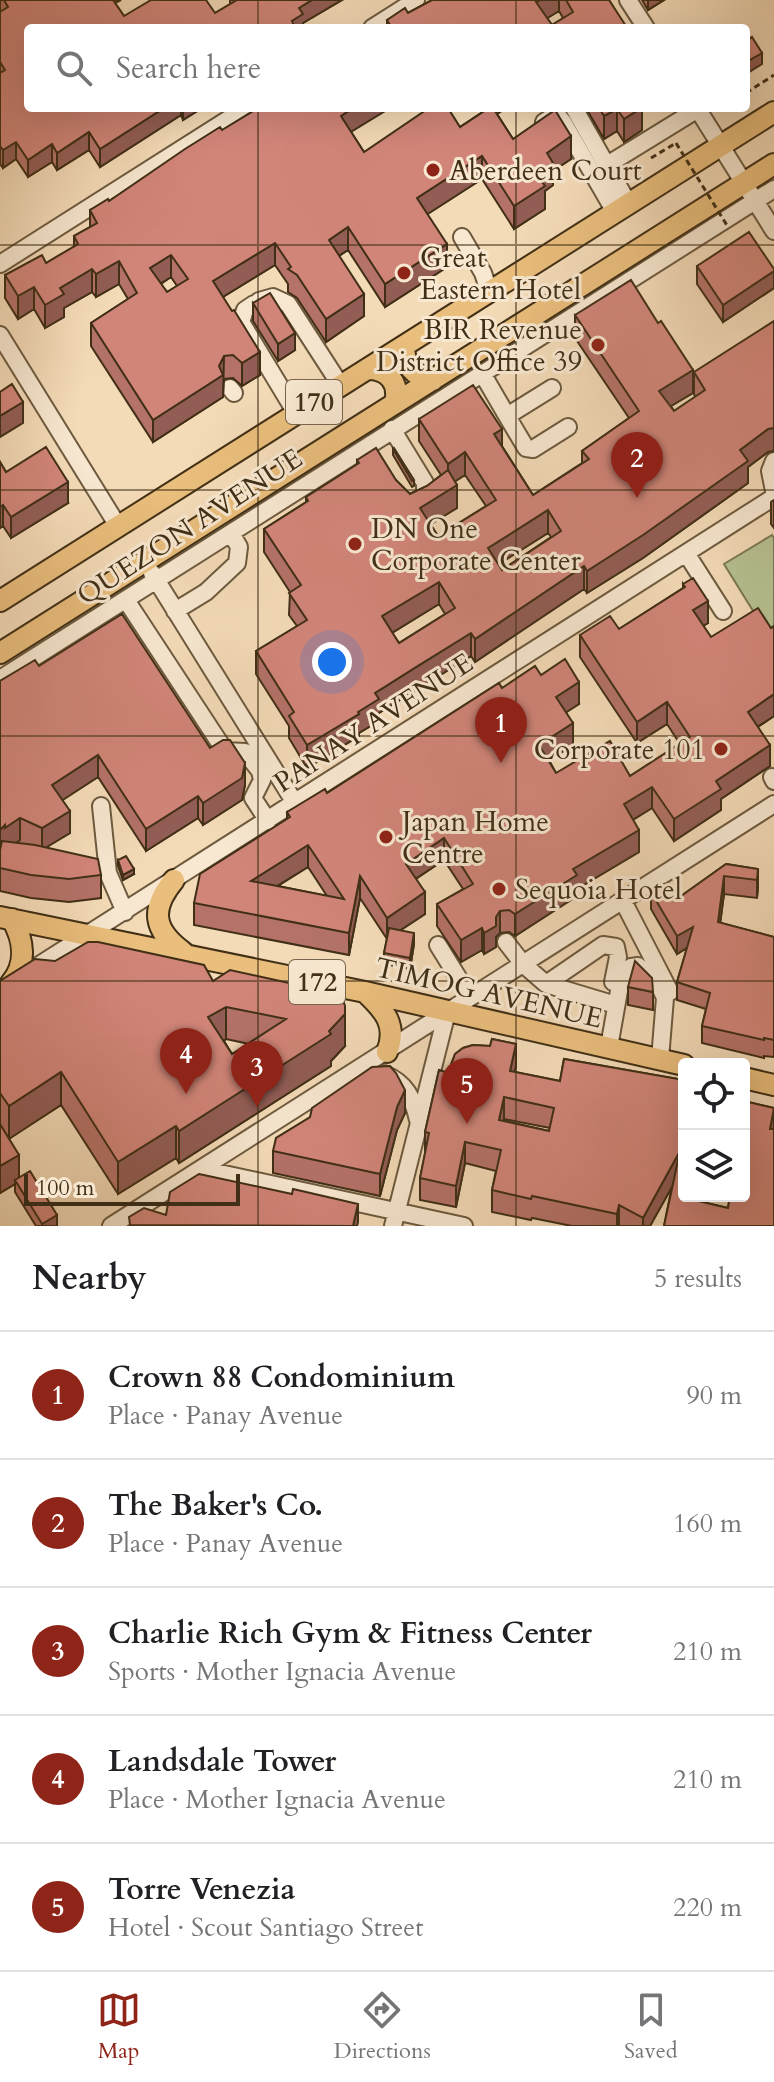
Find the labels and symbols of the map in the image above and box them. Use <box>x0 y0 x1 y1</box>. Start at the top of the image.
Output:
place label: Aberdeen Court <box>449 152 642 190</box>
marker: Aberdeen Court <box>424 161 442 179</box>
place label: Great Eastern Hotel <box>420 239 581 309</box>
marker: Great Eastern Hotel <box>395 264 413 282</box>
place label: BIR Revenue District Office 39 <box>376 311 582 381</box>
marker: BIR Revenue District Office 39 <box>589 336 607 354</box>
road number: 170 <box>286 380 342 424</box>
pin: 2 <box>611 432 663 498</box>
street label: QUEZON AVENUE <box>69 440 310 614</box>
place label: DN One Corporate Center <box>371 510 582 580</box>
marker: DN One Corporate Center <box>346 535 364 553</box>
your location <box>312 642 352 682</box>
street label: PANAY AVENUE <box>267 644 481 802</box>
pin: 1 <box>475 697 527 763</box>
place label: Corporate 101 <box>534 731 705 769</box>
marker: Corporate 101 <box>712 740 730 758</box>
place label: Japan Home Centre <box>398 803 549 873</box>
marker: Japan Home Centre <box>377 828 395 846</box>
place label: Sequoia Hotel <box>515 871 682 909</box>
marker: Sequoia Hotel <box>490 880 508 898</box>
street label: TIMOG AVENUE <box>371 948 606 1038</box>
road number: 172 <box>289 960 345 1004</box>
pin: 4 <box>160 1028 212 1094</box>
pin: 3 <box>231 1041 283 1107</box>
pin: 5 <box>441 1058 493 1124</box>
scale bar <box>24 1170 240 1206</box>

